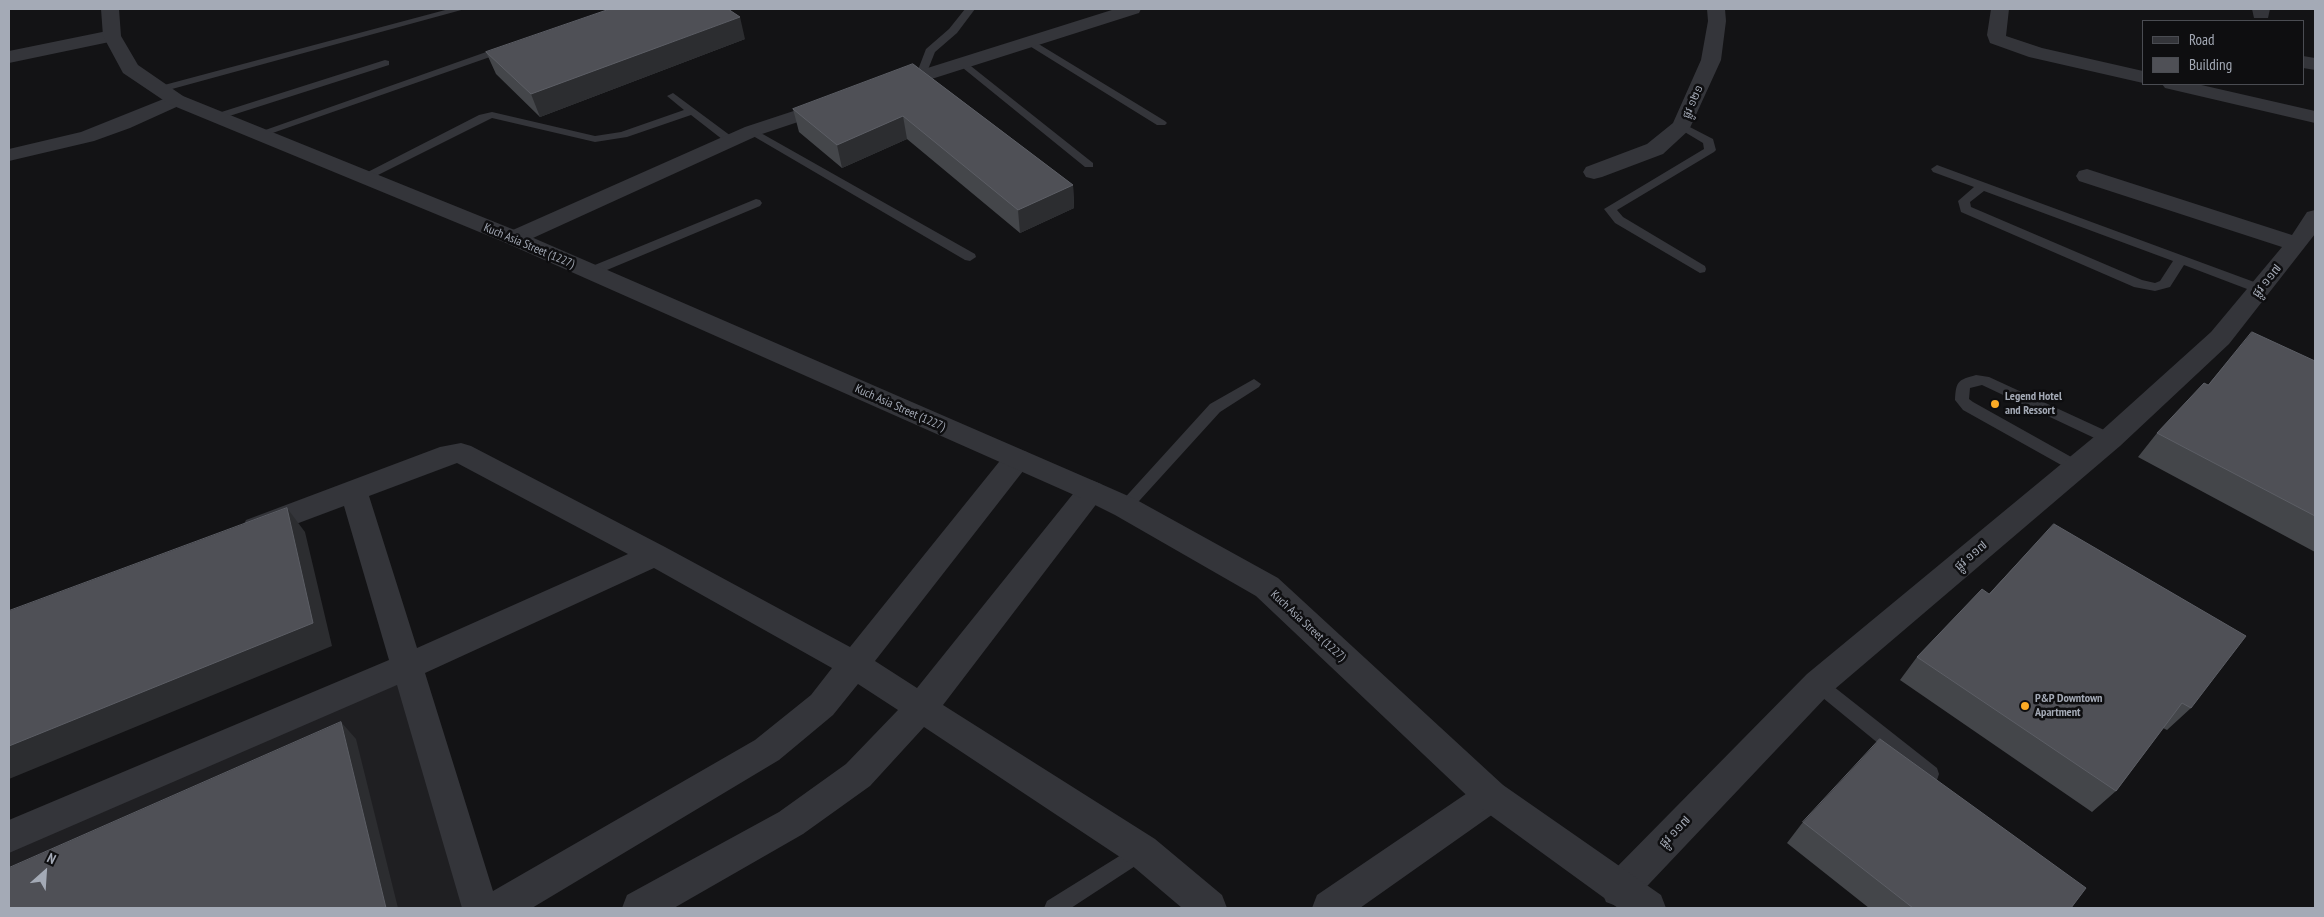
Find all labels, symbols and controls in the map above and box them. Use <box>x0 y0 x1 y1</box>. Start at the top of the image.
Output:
legend <box>2142 20 2304 85</box>
text: Road <box>2189 30 2215 49</box>
text: Building <box>2189 55 2232 74</box>
street label: ផ្លូវ ១២១ <box>1680 83 1706 121</box>
street label: Kuch Asia Street (1227) <box>481 220 577 272</box>
street label: ផ្លូវ ១១៧ <box>2249 261 2285 301</box>
street label: Kuch Asia Street (1227) <box>853 382 947 434</box>
place label: Legend Hotel and Ressort <box>2005 390 2062 418</box>
marker: Legend Hotel and Ressort <box>1989 398 2001 410</box>
street label: ផ្លូវ ១១៧ <box>1952 538 1990 574</box>
street label: Kuch Asia Street (1227) <box>1268 588 1348 664</box>
place label: P&P Downtown Apartment <box>2035 692 2102 720</box>
marker: P&P Downtown Apartment <box>2019 700 2031 712</box>
street label: ផ្លូវ ១១៧ <box>1656 813 1694 851</box>
north arrow <box>20 847 70 897</box>
text: N <box>44 849 59 868</box>

